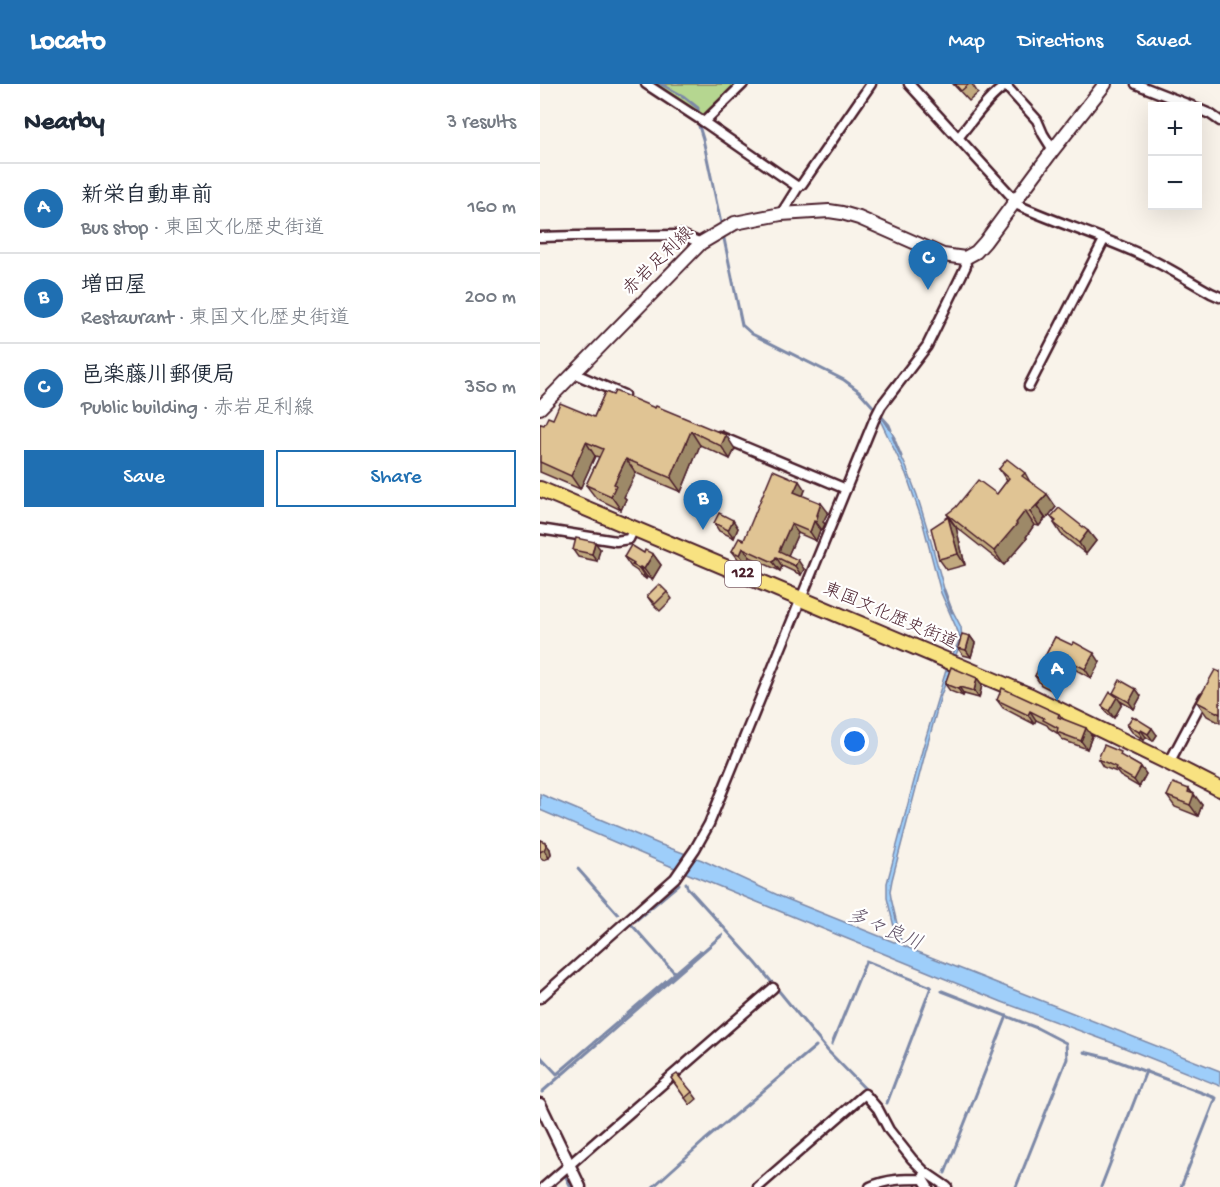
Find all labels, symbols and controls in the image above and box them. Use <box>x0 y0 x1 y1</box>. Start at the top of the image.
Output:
text: Locato <box>30 26 106 59</box>
text: Map <box>948 30 985 55</box>
text: Directions <box>1018 30 1103 55</box>
text: Saved <box>1136 30 1190 55</box>
map controls <box>1148 102 1202 210</box>
button: + <box>1148 102 1202 156</box>
text: Nearby <box>24 108 105 139</box>
text: 3 results <box>447 112 516 135</box>
button: − <box>1148 156 1202 210</box>
text: 新栄自動車前 <box>81 184 213 210</box>
text: A <box>38 197 49 220</box>
text: 160 m <box>467 197 516 220</box>
text: Bus stop · 東国文化歴史街道 <box>81 218 324 241</box>
street label: 赤岩足利線 <box>619 222 699 301</box>
pin: C <box>908 240 948 290</box>
text: 増田屋 <box>81 274 147 300</box>
text: B <box>38 287 49 310</box>
text: 200 m <box>465 287 516 310</box>
text: Restaurant · 東国文化歴史街道 <box>81 308 349 331</box>
text: 邑楽藤川郵便局 <box>81 364 235 390</box>
text: C <box>38 377 49 400</box>
text: 350 m <box>465 377 516 400</box>
text: Public building · 赤岩足利線 <box>81 398 314 421</box>
button: Save <box>24 450 264 507</box>
button: Share <box>276 450 516 507</box>
pin: B <box>684 480 722 530</box>
road number: 122 <box>725 561 761 587</box>
street label: 東国文化歴史街道 <box>820 578 961 655</box>
pin: A <box>1038 652 1076 701</box>
your location <box>840 727 869 756</box>
water label: 多々良川 <box>843 903 926 957</box>

